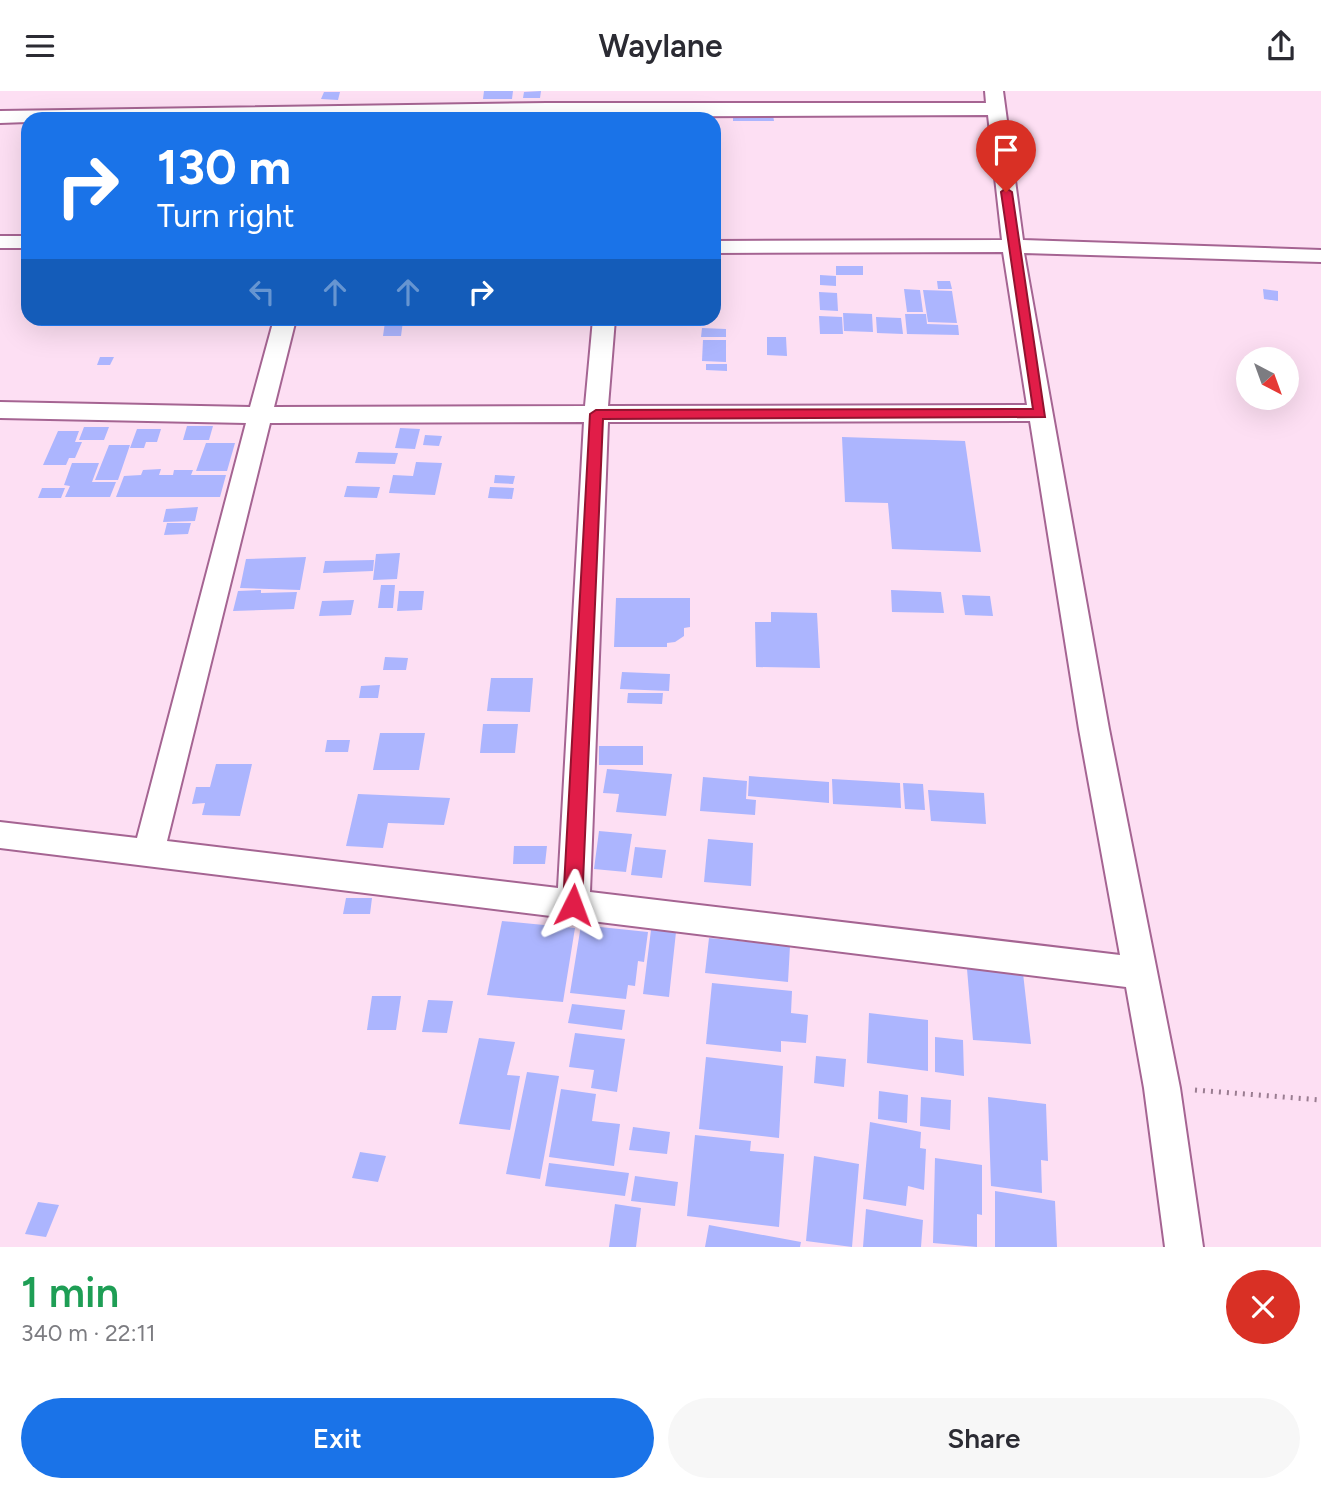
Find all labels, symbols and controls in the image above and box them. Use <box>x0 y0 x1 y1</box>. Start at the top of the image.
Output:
icon: menu <box>21 27 59 65</box>
text: Waylane <box>598 27 723 65</box>
icon: share <box>1262 27 1300 65</box>
pin <box>976 120 1036 192</box>
icon: arrive <box>987 131 1025 169</box>
text: 130 m <box>157 137 291 196</box>
icon: right <box>42 140 133 231</box>
text: Turn right <box>157 197 295 235</box>
icon: left <box>243 273 281 311</box>
icon: ahead <box>316 273 354 311</box>
icon: ahead <box>389 273 427 311</box>
icon: right <box>462 273 500 311</box>
north arrow <box>1236 347 1298 409</box>
map controls <box>1236 347 1299 410</box>
position arrow <box>536 868 610 942</box>
text: 1 min <box>21 1267 119 1318</box>
button: close <box>1226 1270 1300 1344</box>
text: 340 m · 22:11 <box>21 1319 156 1347</box>
button: Exit <box>21 1398 654 1478</box>
button: Share <box>668 1398 1300 1478</box>

